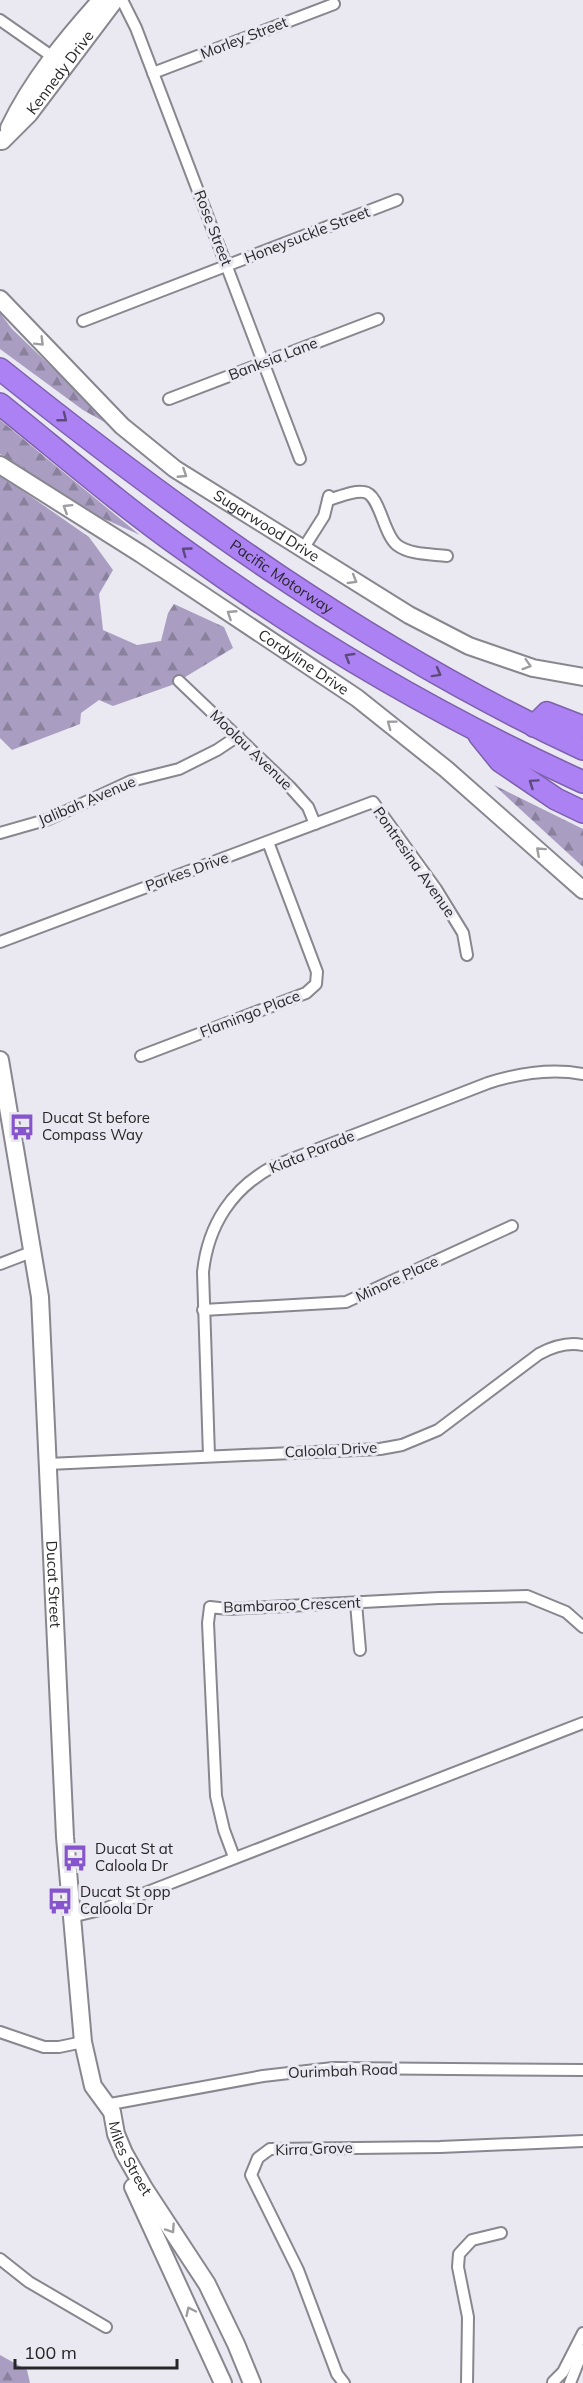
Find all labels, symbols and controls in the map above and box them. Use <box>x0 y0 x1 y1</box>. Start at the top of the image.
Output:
street label: Morley Street <box>198 12 290 63</box>
street label: Kennedy Drive <box>22 27 98 118</box>
street label: Rose Street <box>190 187 237 268</box>
street label: Honeysuckle Street <box>241 202 372 267</box>
street label: Banksia Lane <box>226 333 320 384</box>
one-way arrow <box>32 335 43 346</box>
one-way arrow <box>56 410 67 421</box>
one-way arrow <box>177 466 187 478</box>
street label: Sugarwood Drive <box>210 485 323 566</box>
one-way arrow <box>63 503 73 515</box>
street label: Pacific Motorway <box>226 535 337 618</box>
one-way arrow <box>181 547 192 558</box>
one-way arrow <box>347 573 357 585</box>
one-way arrow <box>226 610 237 621</box>
street label: Cordyline Drive <box>255 625 353 699</box>
one-way arrow <box>345 652 355 664</box>
one-way arrow <box>521 658 532 671</box>
one-way arrow <box>431 666 441 677</box>
street label: Moolau Avenue <box>206 706 297 794</box>
one-way arrow <box>387 720 398 731</box>
street label: Jalibah Avenue <box>35 771 138 830</box>
one-way arrow <box>528 779 539 790</box>
street label: Pontresina Avenue <box>369 803 460 921</box>
one-way arrow <box>536 847 546 858</box>
street label: Parkes Drive <box>143 848 231 895</box>
street label: Flamingo Place <box>197 986 303 1041</box>
place label: Ducat St before Compass Way <box>42 1108 150 1144</box>
bus stop icon: Ducat St before Compass Way <box>7 1112 37 1142</box>
street label: Kiata Parade <box>266 1126 357 1177</box>
street label: Minore Place <box>352 1251 441 1306</box>
street label: Caloola Drive <box>284 1438 378 1461</box>
street label: Ducat Street <box>42 1540 65 1628</box>
street label: Bambaroo Crescent <box>223 1593 361 1616</box>
place label: Ducat St at Caloola Dr <box>95 1839 173 1875</box>
bus stop icon: Ducat St at Caloola Dr <box>60 1843 90 1873</box>
place label: Ducat St opp Caloola Dr <box>80 1882 170 1918</box>
bus stop icon: Ducat St opp Caloola Dr <box>45 1886 75 1916</box>
street label: Ourimbah Road <box>288 2059 398 2082</box>
street label: Miles Street <box>105 2119 156 2199</box>
street label: Kirra Grove <box>275 2138 353 2159</box>
one-way arrow <box>164 2223 175 2234</box>
one-way arrow <box>185 2306 197 2317</box>
scale bar <box>15 2332 177 2370</box>
text: 100 m <box>24 2341 77 2364</box>

